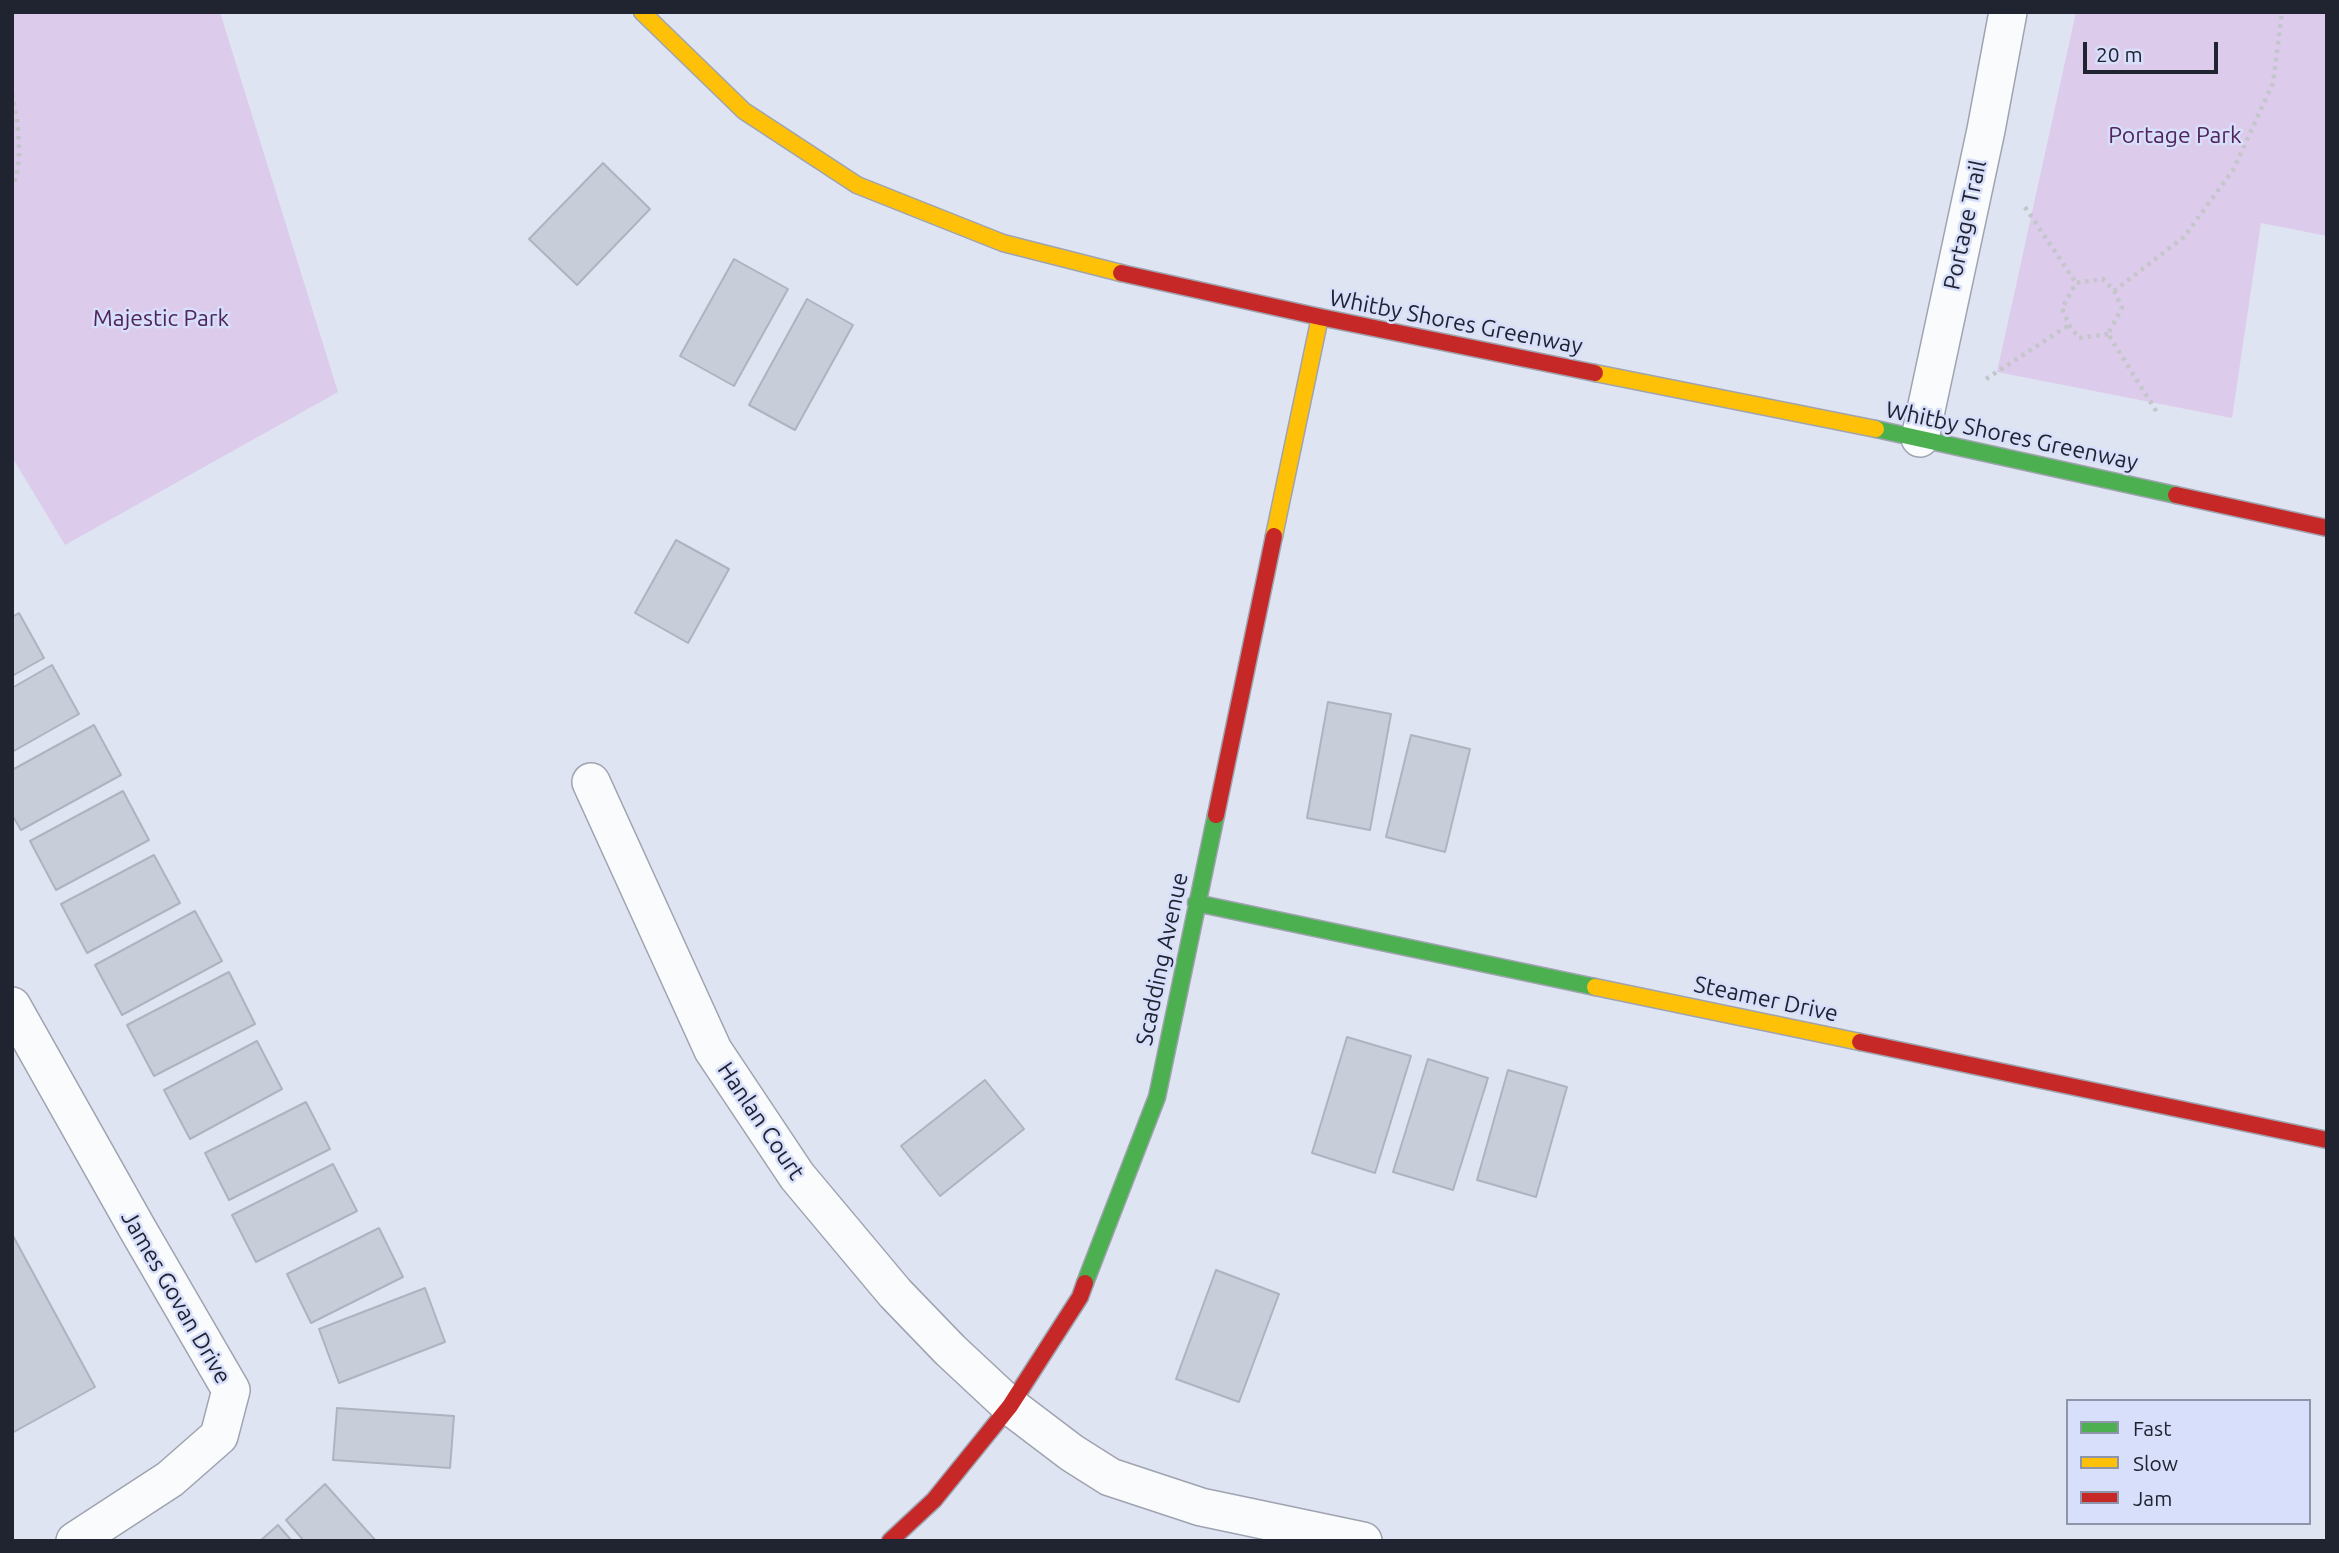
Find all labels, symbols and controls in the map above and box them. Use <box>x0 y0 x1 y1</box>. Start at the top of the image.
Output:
scale bar <box>2087 28 2222 72</box>
text: 20 m <box>2096 42 2143 66</box>
park label: Portage Park <box>2108 121 2242 149</box>
street label: Portage Trail <box>1938 158 1992 292</box>
street label: Whitby Shores Greenway <box>1327 284 1585 360</box>
park label: Majestic Park <box>93 304 229 332</box>
street label: Whitby Shores Greenway <box>1883 396 2141 476</box>
street label: Scadding Avenue <box>1130 870 1194 1048</box>
street label: Steamer Drive <box>1691 970 1841 1028</box>
street label: Hanlan Court <box>712 1057 810 1185</box>
street label: James Govan Drive <box>115 1205 237 1389</box>
legend <box>2066 1399 2311 1525</box>
text: Fast <box>2133 1416 2171 1440</box>
text: Slow <box>2133 1451 2178 1475</box>
text: Jam <box>2133 1486 2172 1510</box>

